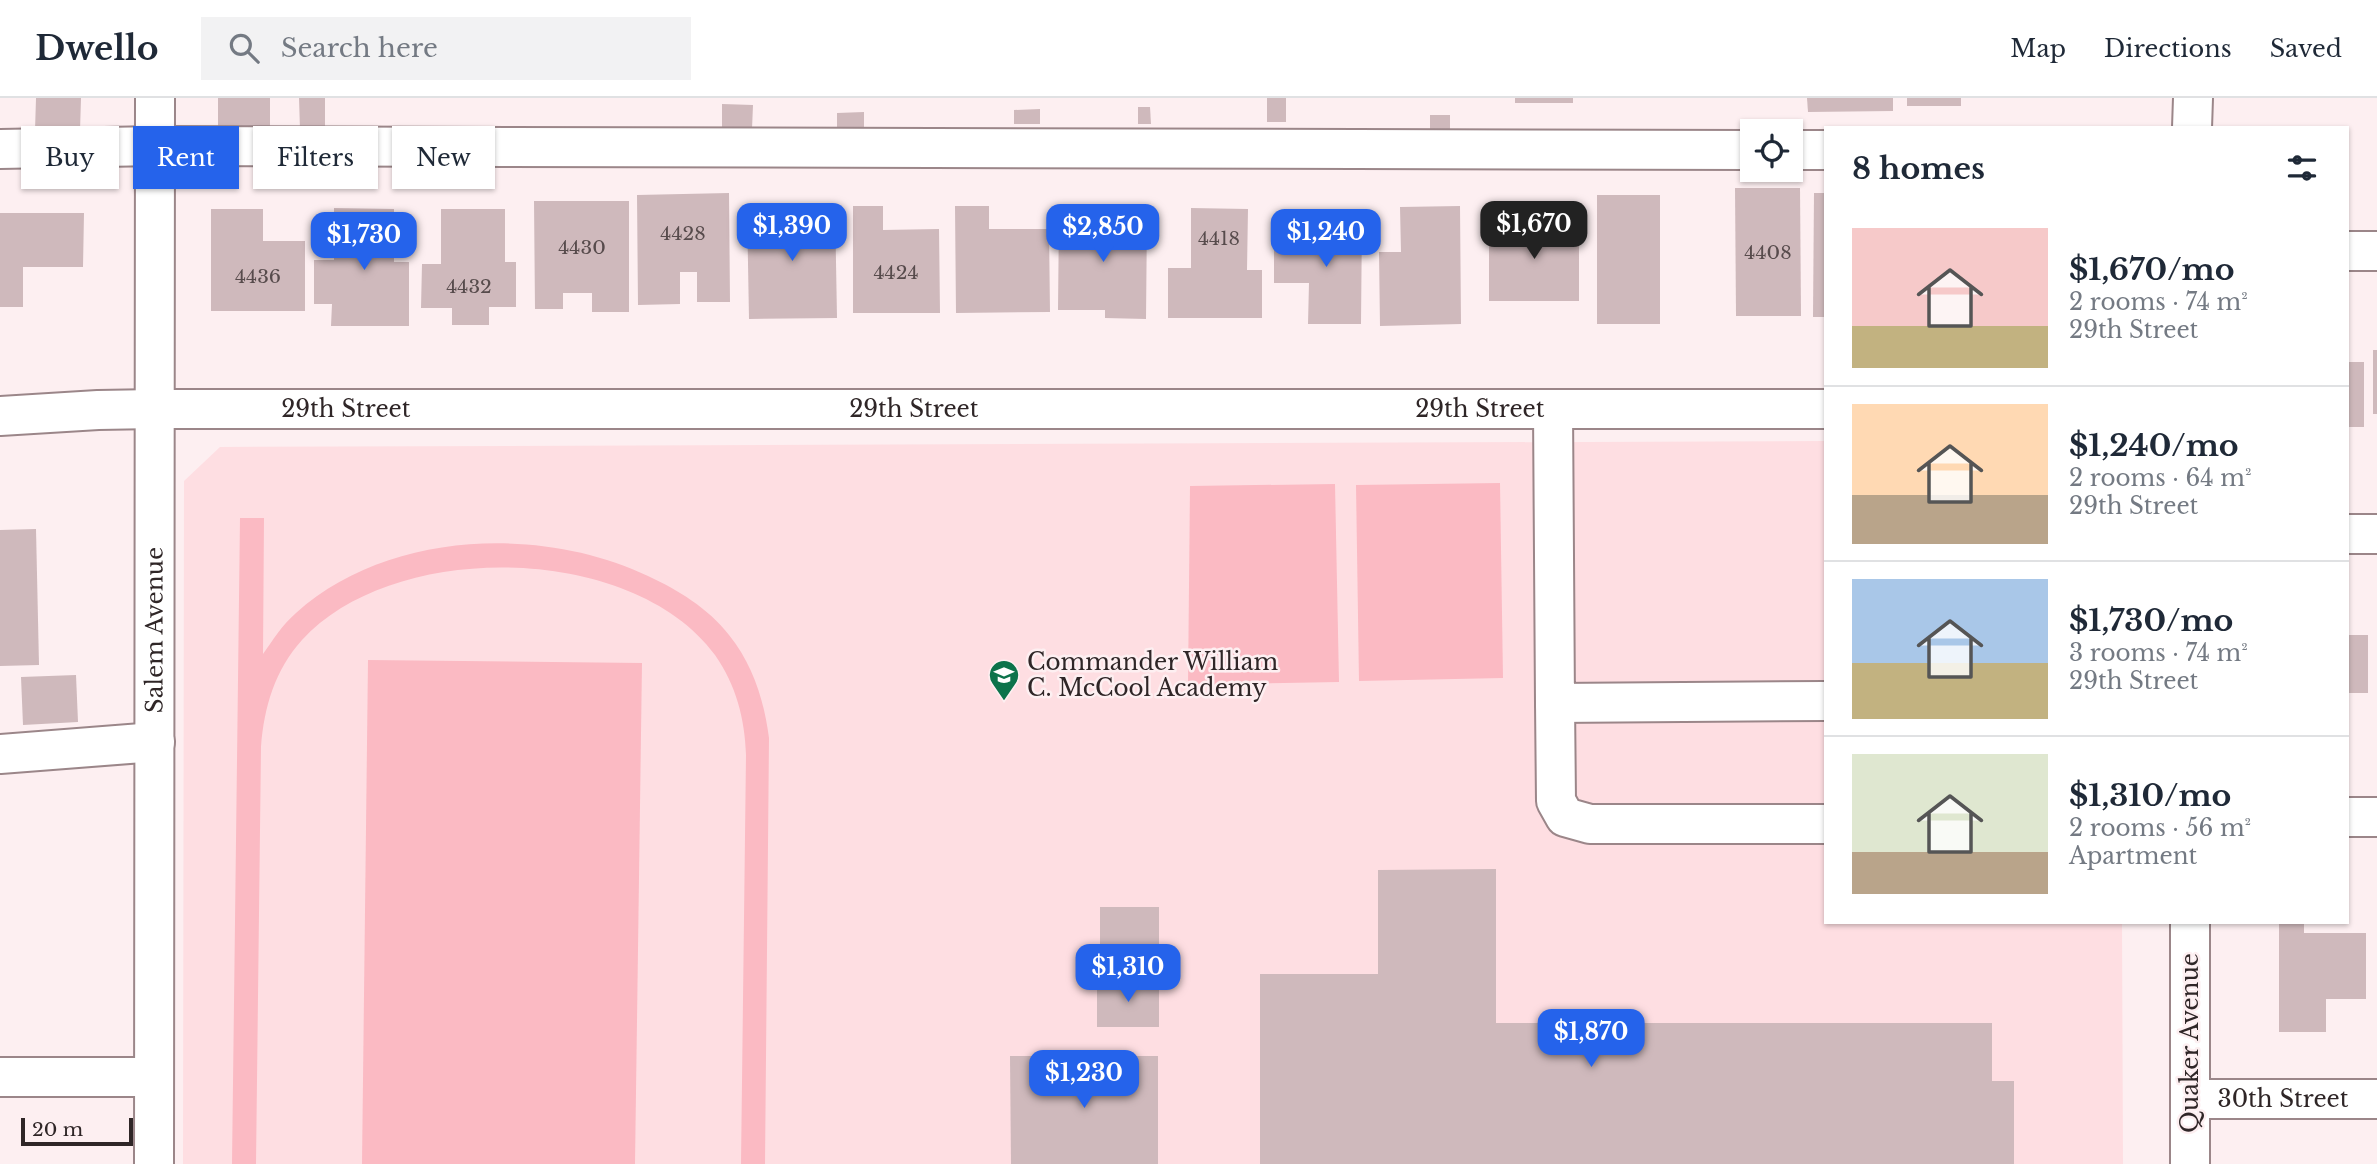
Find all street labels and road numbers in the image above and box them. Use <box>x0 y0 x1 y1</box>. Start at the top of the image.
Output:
street label: 29th Street <box>281 395 411 423</box>
street label: 29th Street <box>849 395 979 423</box>
street label: 29th Street <box>1415 395 1545 423</box>
street label: Salem Avenue <box>140 547 169 713</box>
street label: Quaker Avenue <box>2176 953 2204 1133</box>
street label: 30th Street <box>2218 1085 2349 1113</box>

